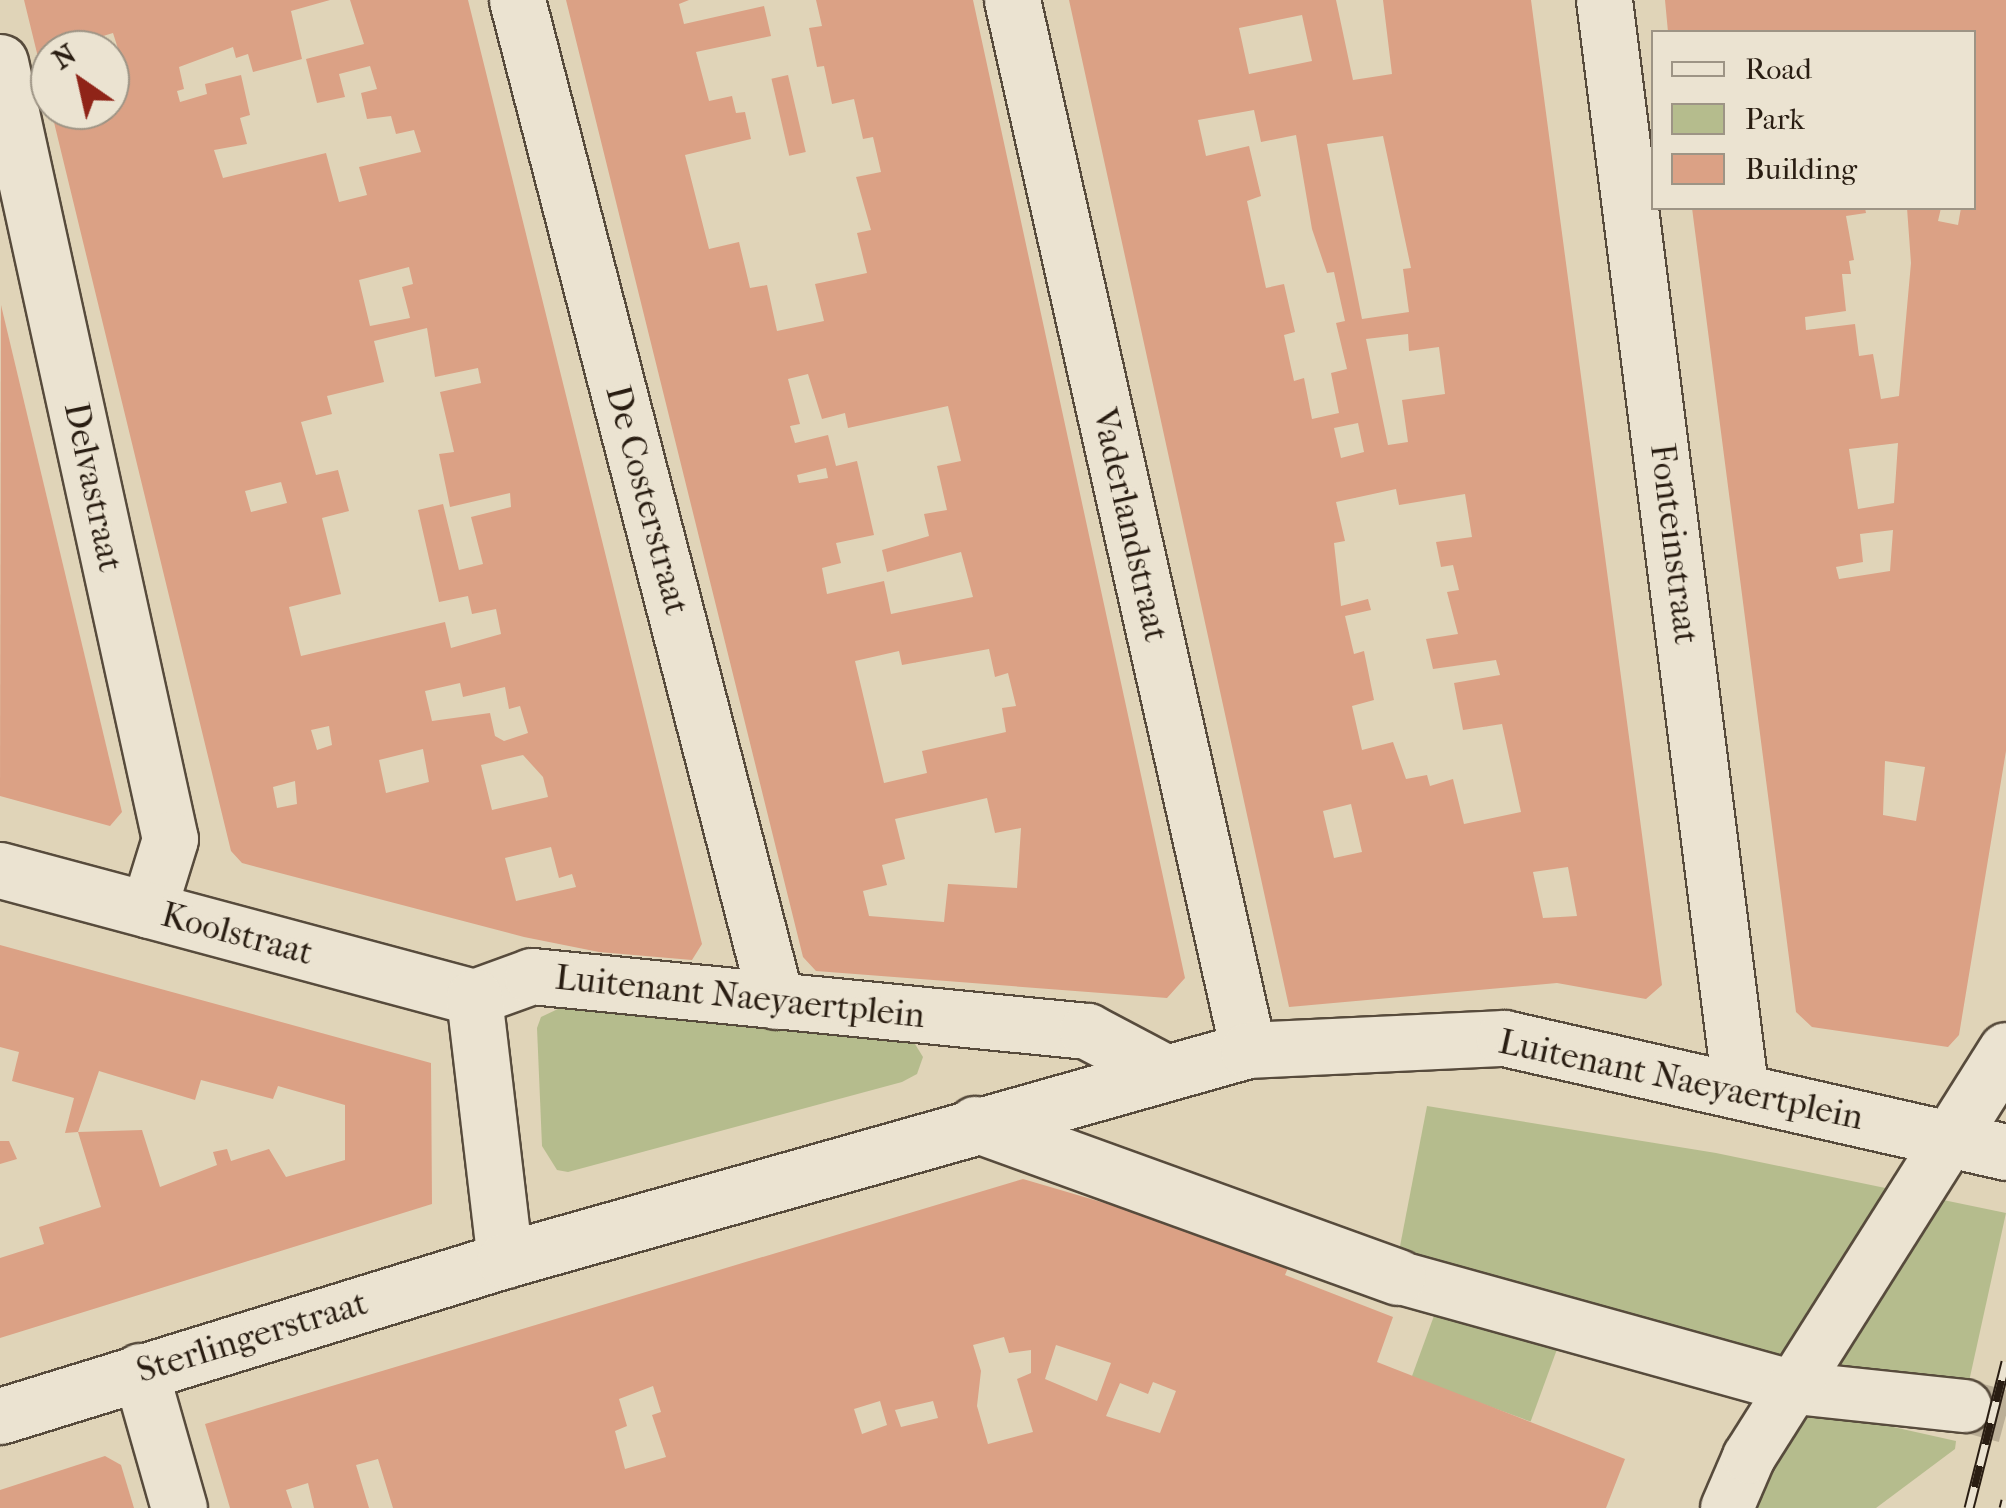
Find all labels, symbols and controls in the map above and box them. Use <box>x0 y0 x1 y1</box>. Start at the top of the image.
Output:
north arrow <box>30 30 130 130</box>
legend <box>1651 30 1976 210</box>
text: N <box>46 37 82 76</box>
text: Road <box>1745 52 1812 87</box>
text: Park <box>1745 102 1805 137</box>
text: Building <box>1745 152 1857 187</box>
street label: De Costerstraat <box>596 381 698 619</box>
street label: Delvastraat <box>55 399 131 575</box>
street label: Vaderlandstraat <box>1083 404 1177 646</box>
street label: Fonteinstraat <box>1641 441 1707 647</box>
street label: Koolstraat <box>157 894 317 974</box>
street label: Luitenant Naeyaertplein <box>553 957 927 1037</box>
street label: Luitenant Naeyaertplein <box>1495 1021 1867 1139</box>
street label: Sterlingerstraat <box>132 1282 372 1392</box>

